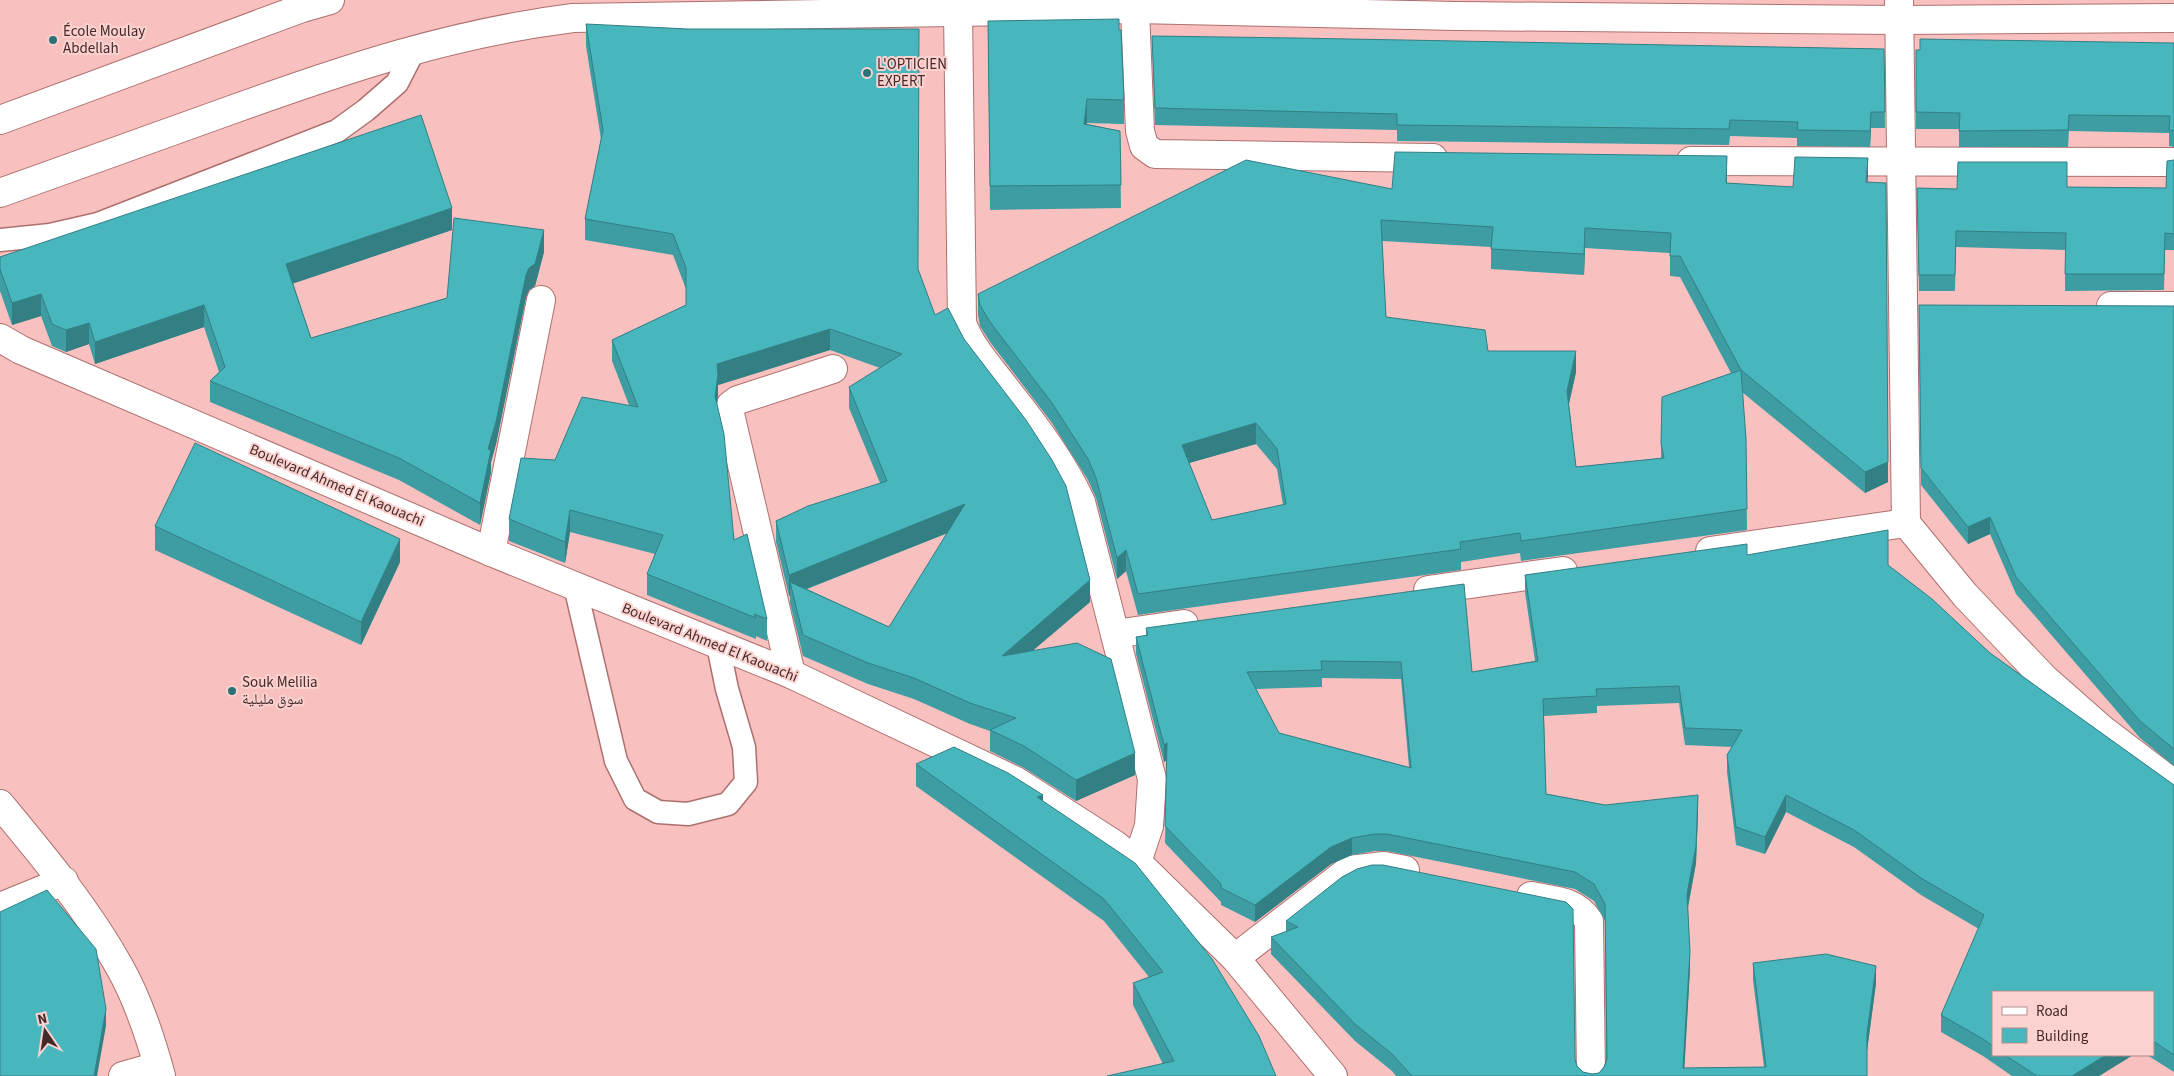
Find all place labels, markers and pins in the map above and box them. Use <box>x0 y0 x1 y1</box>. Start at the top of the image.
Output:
place label: École Moulay Abdellah <box>63 21 145 59</box>
marker: École Moulay Abdellah <box>47 34 59 46</box>
place label: L'OPTICIEN EXPERT <box>877 54 947 92</box>
marker: L'OPTICIEN EXPERT <box>861 67 873 79</box>
place label: Souk Melilia سوق مليلية <box>242 672 318 710</box>
marker: Souk Melilia سوق مليلية <box>226 685 238 697</box>

